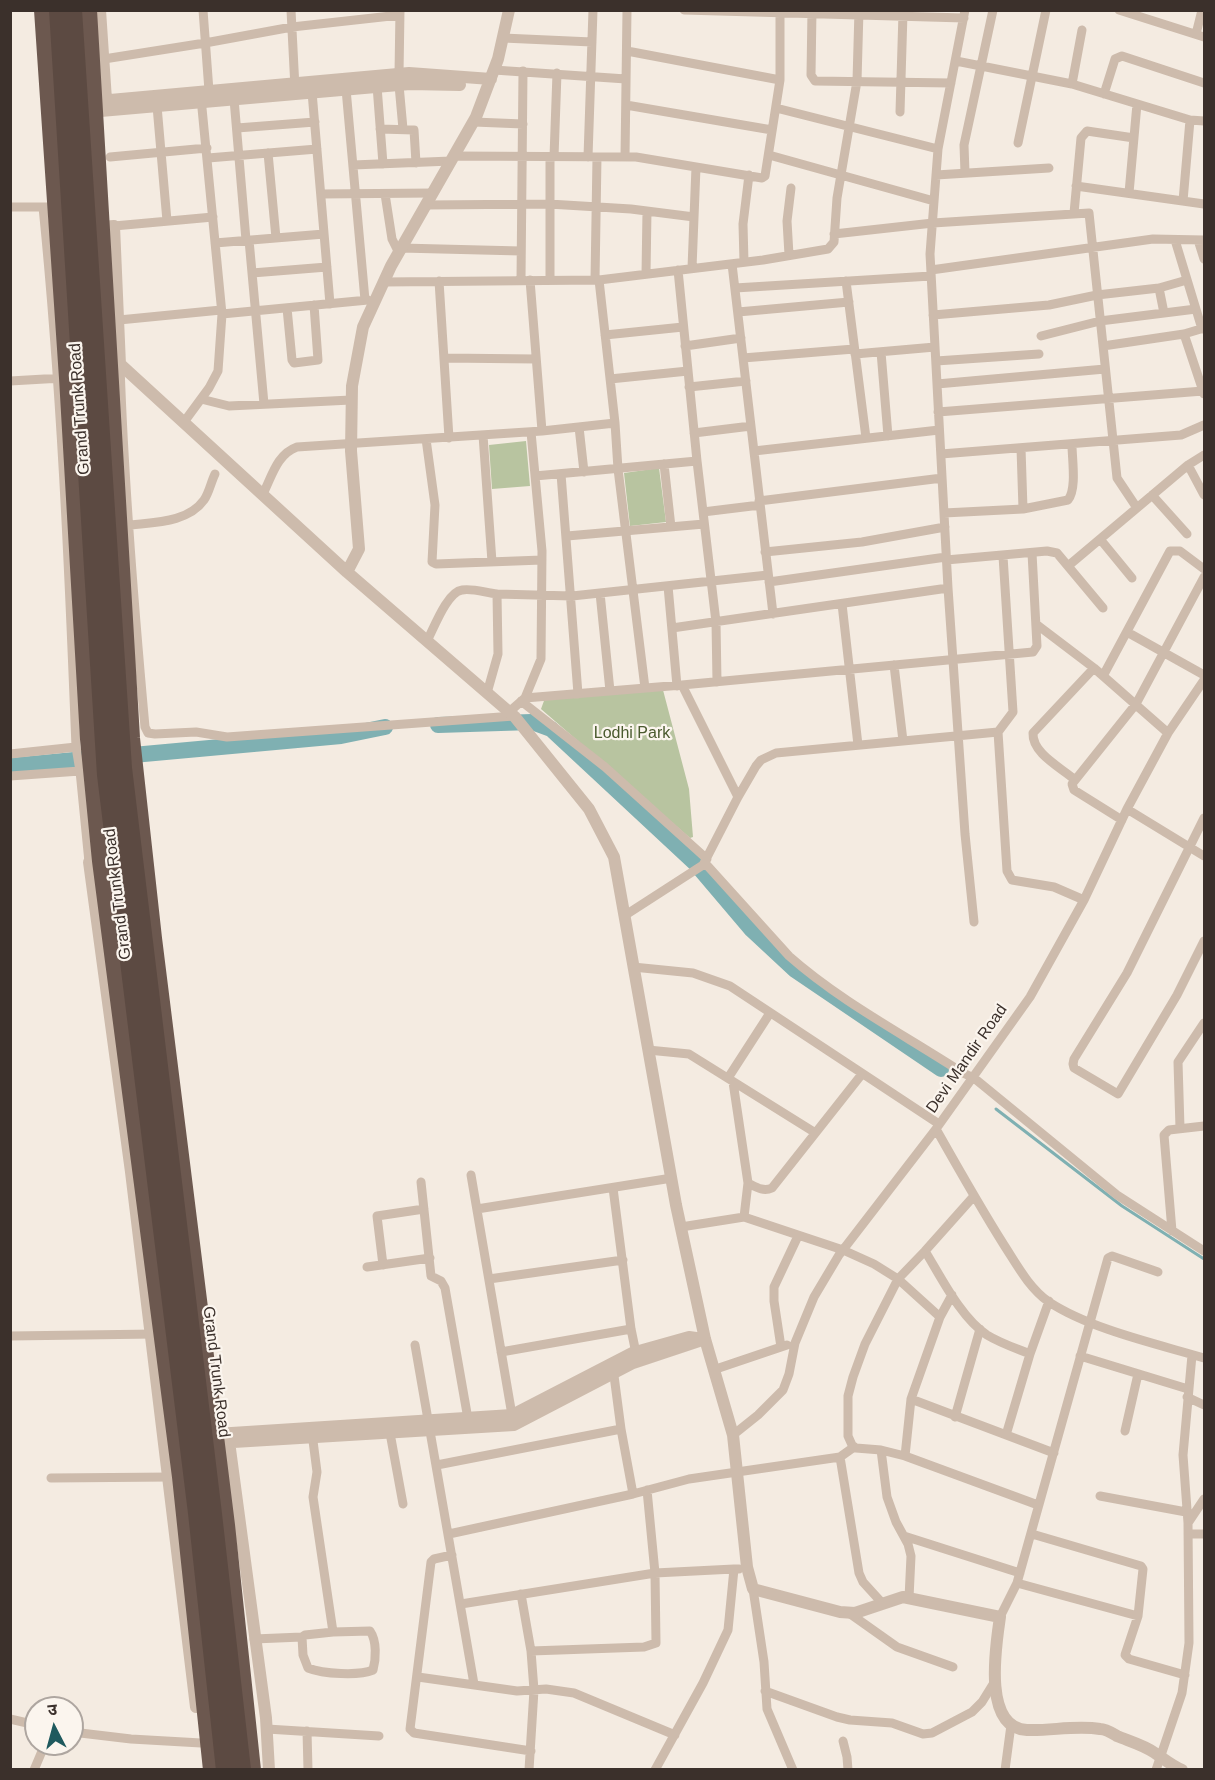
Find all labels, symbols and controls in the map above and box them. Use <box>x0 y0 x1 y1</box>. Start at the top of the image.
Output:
street label: Grand Trunk Road <box>66 343 94 475</box>
park label: Lodhi Park <box>594 724 670 744</box>
street label: Grand Trunk Road <box>100 827 136 961</box>
street label: Devi Mandir Road <box>922 1001 1012 1117</box>
street label: Grand Trunk Road <box>198 1305 234 1439</box>
north arrow <box>24 1696 84 1756</box>
text: उ <box>47 1701 58 1719</box>

